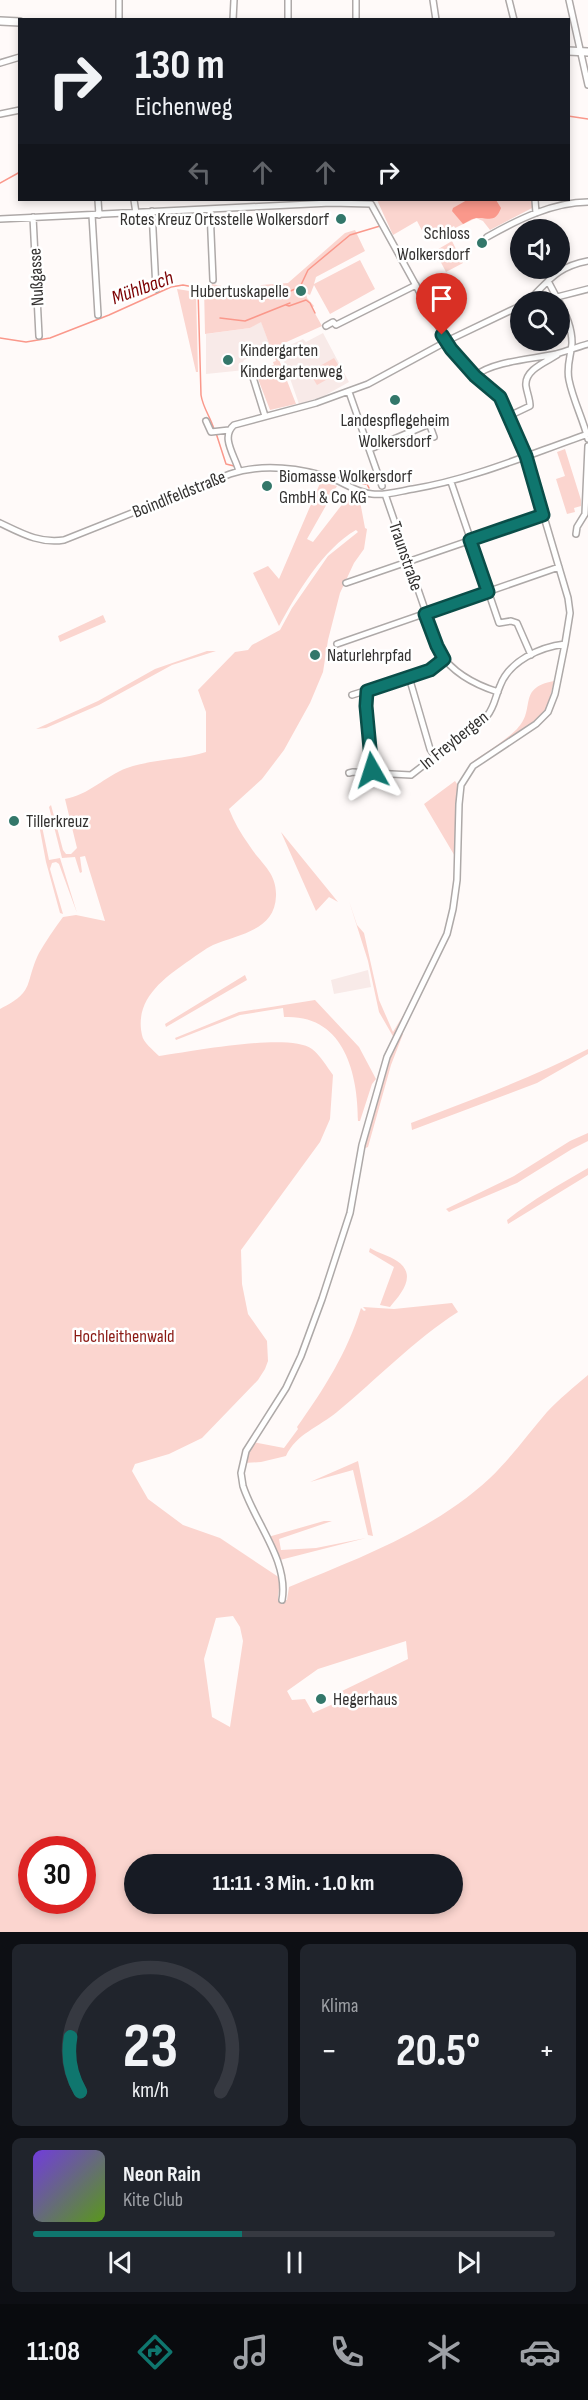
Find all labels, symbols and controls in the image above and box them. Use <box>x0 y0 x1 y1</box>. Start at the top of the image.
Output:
text: 130 m <box>135 40 225 91</box>
icon: right <box>36 42 114 120</box>
text: Eichenweg <box>135 91 233 123</box>
icon: left <box>183 156 216 189</box>
icon: ahead <box>246 156 279 189</box>
icon: ahead <box>309 156 342 189</box>
icon: right <box>372 156 405 189</box>
place label: Rotes Kreuz Ortsstelle Wolkersdorf <box>120 209 330 230</box>
marker: Rotes Kreuz Ortsstelle Wolkersdorf <box>334 212 348 226</box>
map controls <box>510 219 570 351</box>
button: sound <box>510 219 570 279</box>
place label: Schloss Wolkersdorf <box>397 223 471 265</box>
marker: Schloss Wolkersdorf <box>475 236 489 250</box>
street label: Nußgasse <box>24 247 49 307</box>
water label: Mühlbach <box>108 266 177 310</box>
pin <box>416 273 467 335</box>
place label: Hubertuskapelle <box>190 281 289 302</box>
icon: arrive <box>425 282 458 315</box>
marker: Hubertuskapelle <box>294 284 308 298</box>
button: search <box>510 291 570 351</box>
place label: Kindergarten Kindergartenweg <box>240 340 343 382</box>
marker: Kindergarten Kindergartenweg <box>221 353 235 367</box>
marker: Landespflegeheim Wolkersdorf <box>388 393 402 407</box>
place label: Landespflegeheim Wolkersdorf <box>340 410 450 452</box>
street label: Boindlfeldstraße <box>129 466 229 523</box>
place label: Biomasse Wolkersdorf GmbH & Co KG <box>279 466 413 508</box>
marker: Biomasse Wolkersdorf GmbH & Co KG <box>260 479 274 493</box>
street label: Traunstraße <box>384 519 427 593</box>
place label: Naturlehrpfad <box>327 645 412 666</box>
marker: Naturlehrpfad <box>308 648 322 662</box>
street label: In Freybergen <box>416 707 493 774</box>
position arrow <box>340 738 404 802</box>
place label: Tillerkreuz <box>26 811 89 832</box>
marker: Tillerkreuz <box>7 814 21 828</box>
park label: Hochleithenwald <box>73 1326 175 1347</box>
place label: Hegerhaus <box>333 1689 398 1710</box>
marker: Hegerhaus <box>314 1692 328 1706</box>
speed limit sign: 30 <box>18 1836 96 1914</box>
text: 11:11 · 3 Min. · 1.0 km <box>213 1870 374 1897</box>
text: Klima <box>321 1994 359 2018</box>
text: 23 <box>122 2010 178 2085</box>
text: 20.5° <box>396 2024 480 2079</box>
text: − <box>321 2031 337 2071</box>
text: + <box>539 2031 555 2071</box>
text: km/h <box>131 2078 169 2103</box>
text: Neon Rain <box>123 2161 201 2188</box>
text: Kite Club <box>123 2188 183 2212</box>
icon: previous <box>104 2246 137 2279</box>
icon: pause <box>278 2246 311 2279</box>
icon: next <box>452 2246 485 2279</box>
icon: directions <box>134 2331 176 2373</box>
icon: music <box>230 2331 272 2373</box>
icon: phone <box>326 2331 368 2373</box>
icon: climate <box>423 2331 465 2373</box>
icon: car <box>519 2331 561 2373</box>
text: 11:08 <box>27 2336 80 2368</box>

